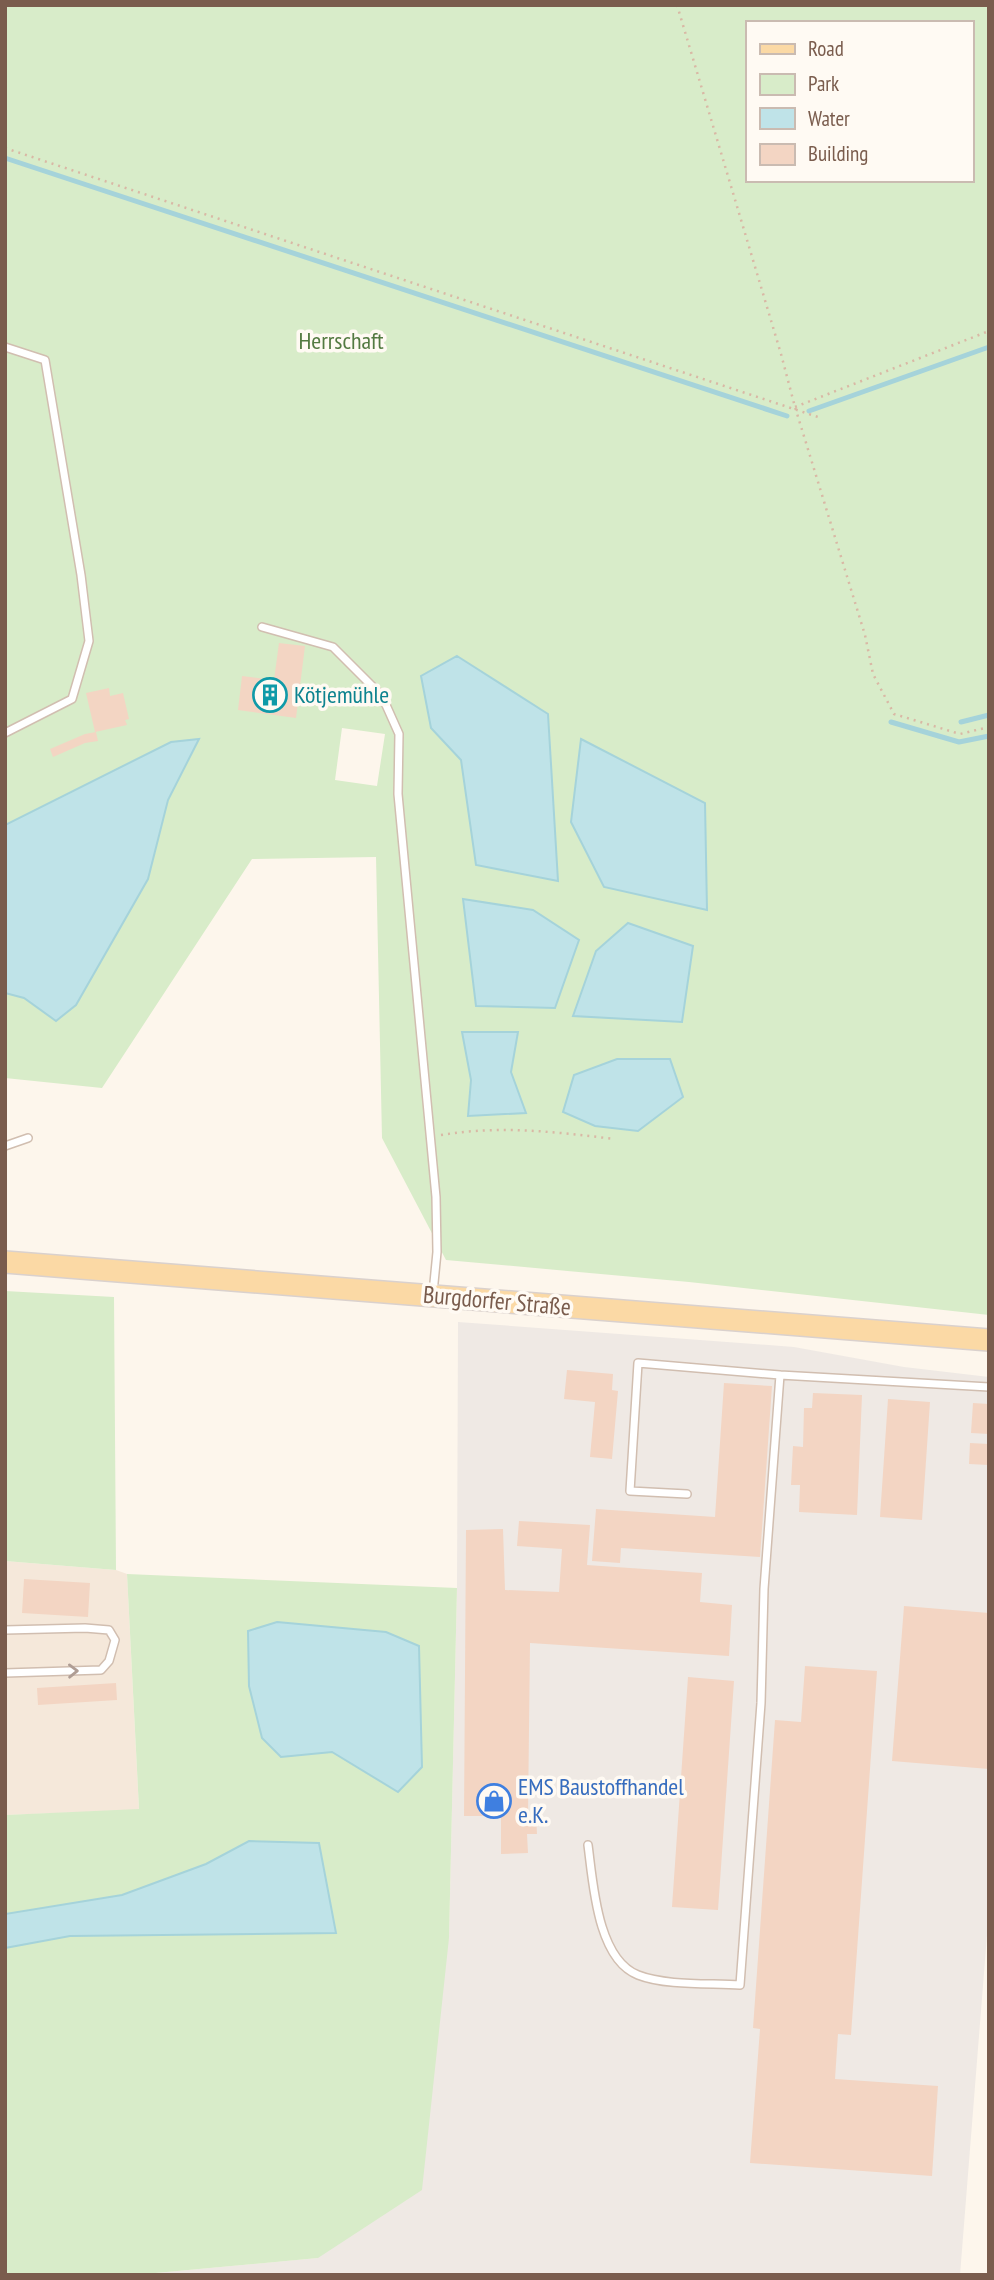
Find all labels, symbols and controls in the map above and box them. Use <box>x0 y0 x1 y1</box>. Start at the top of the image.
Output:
legend <box>746 21 973 182</box>
text: Road <box>808 35 844 62</box>
text: Park <box>808 70 839 97</box>
text: Water <box>808 105 850 132</box>
text: Building <box>808 140 868 167</box>
park label: Herrschaft <box>298 325 384 356</box>
building icon: Kötjemühle <box>251 676 289 714</box>
place label: Kötjemühle <box>294 679 389 710</box>
street label: Burgdorfer Straße <box>422 1279 572 1322</box>
one-way arrow <box>69 1663 79 1679</box>
place label: EMS Baustoffhandel e.K. <box>518 1771 684 1830</box>
shop icon: EMS Baustoffhandel e.K. <box>475 1782 513 1820</box>

